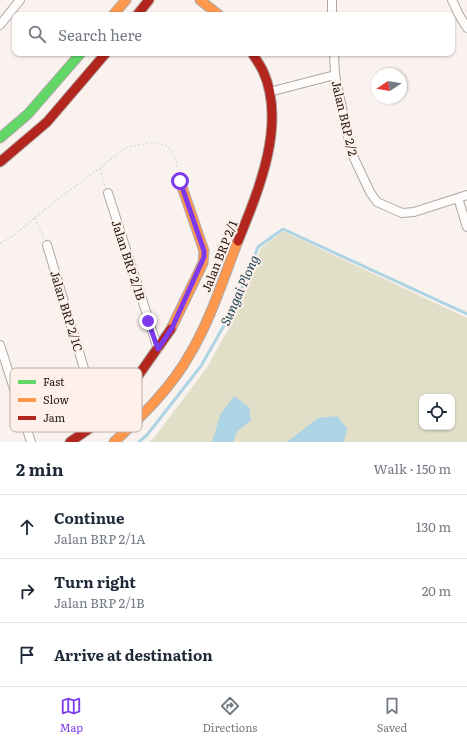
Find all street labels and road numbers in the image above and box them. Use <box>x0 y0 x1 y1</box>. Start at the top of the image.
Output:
street label: Jalan BRP 2/2 <box>328 78 362 158</box>
street label: Jalan BRP 2/1B <box>108 217 151 303</box>
street label: Jalan BRP 2/1 <box>196 217 242 294</box>
street label: Jalan BRP 2/1C <box>46 268 88 354</box>

